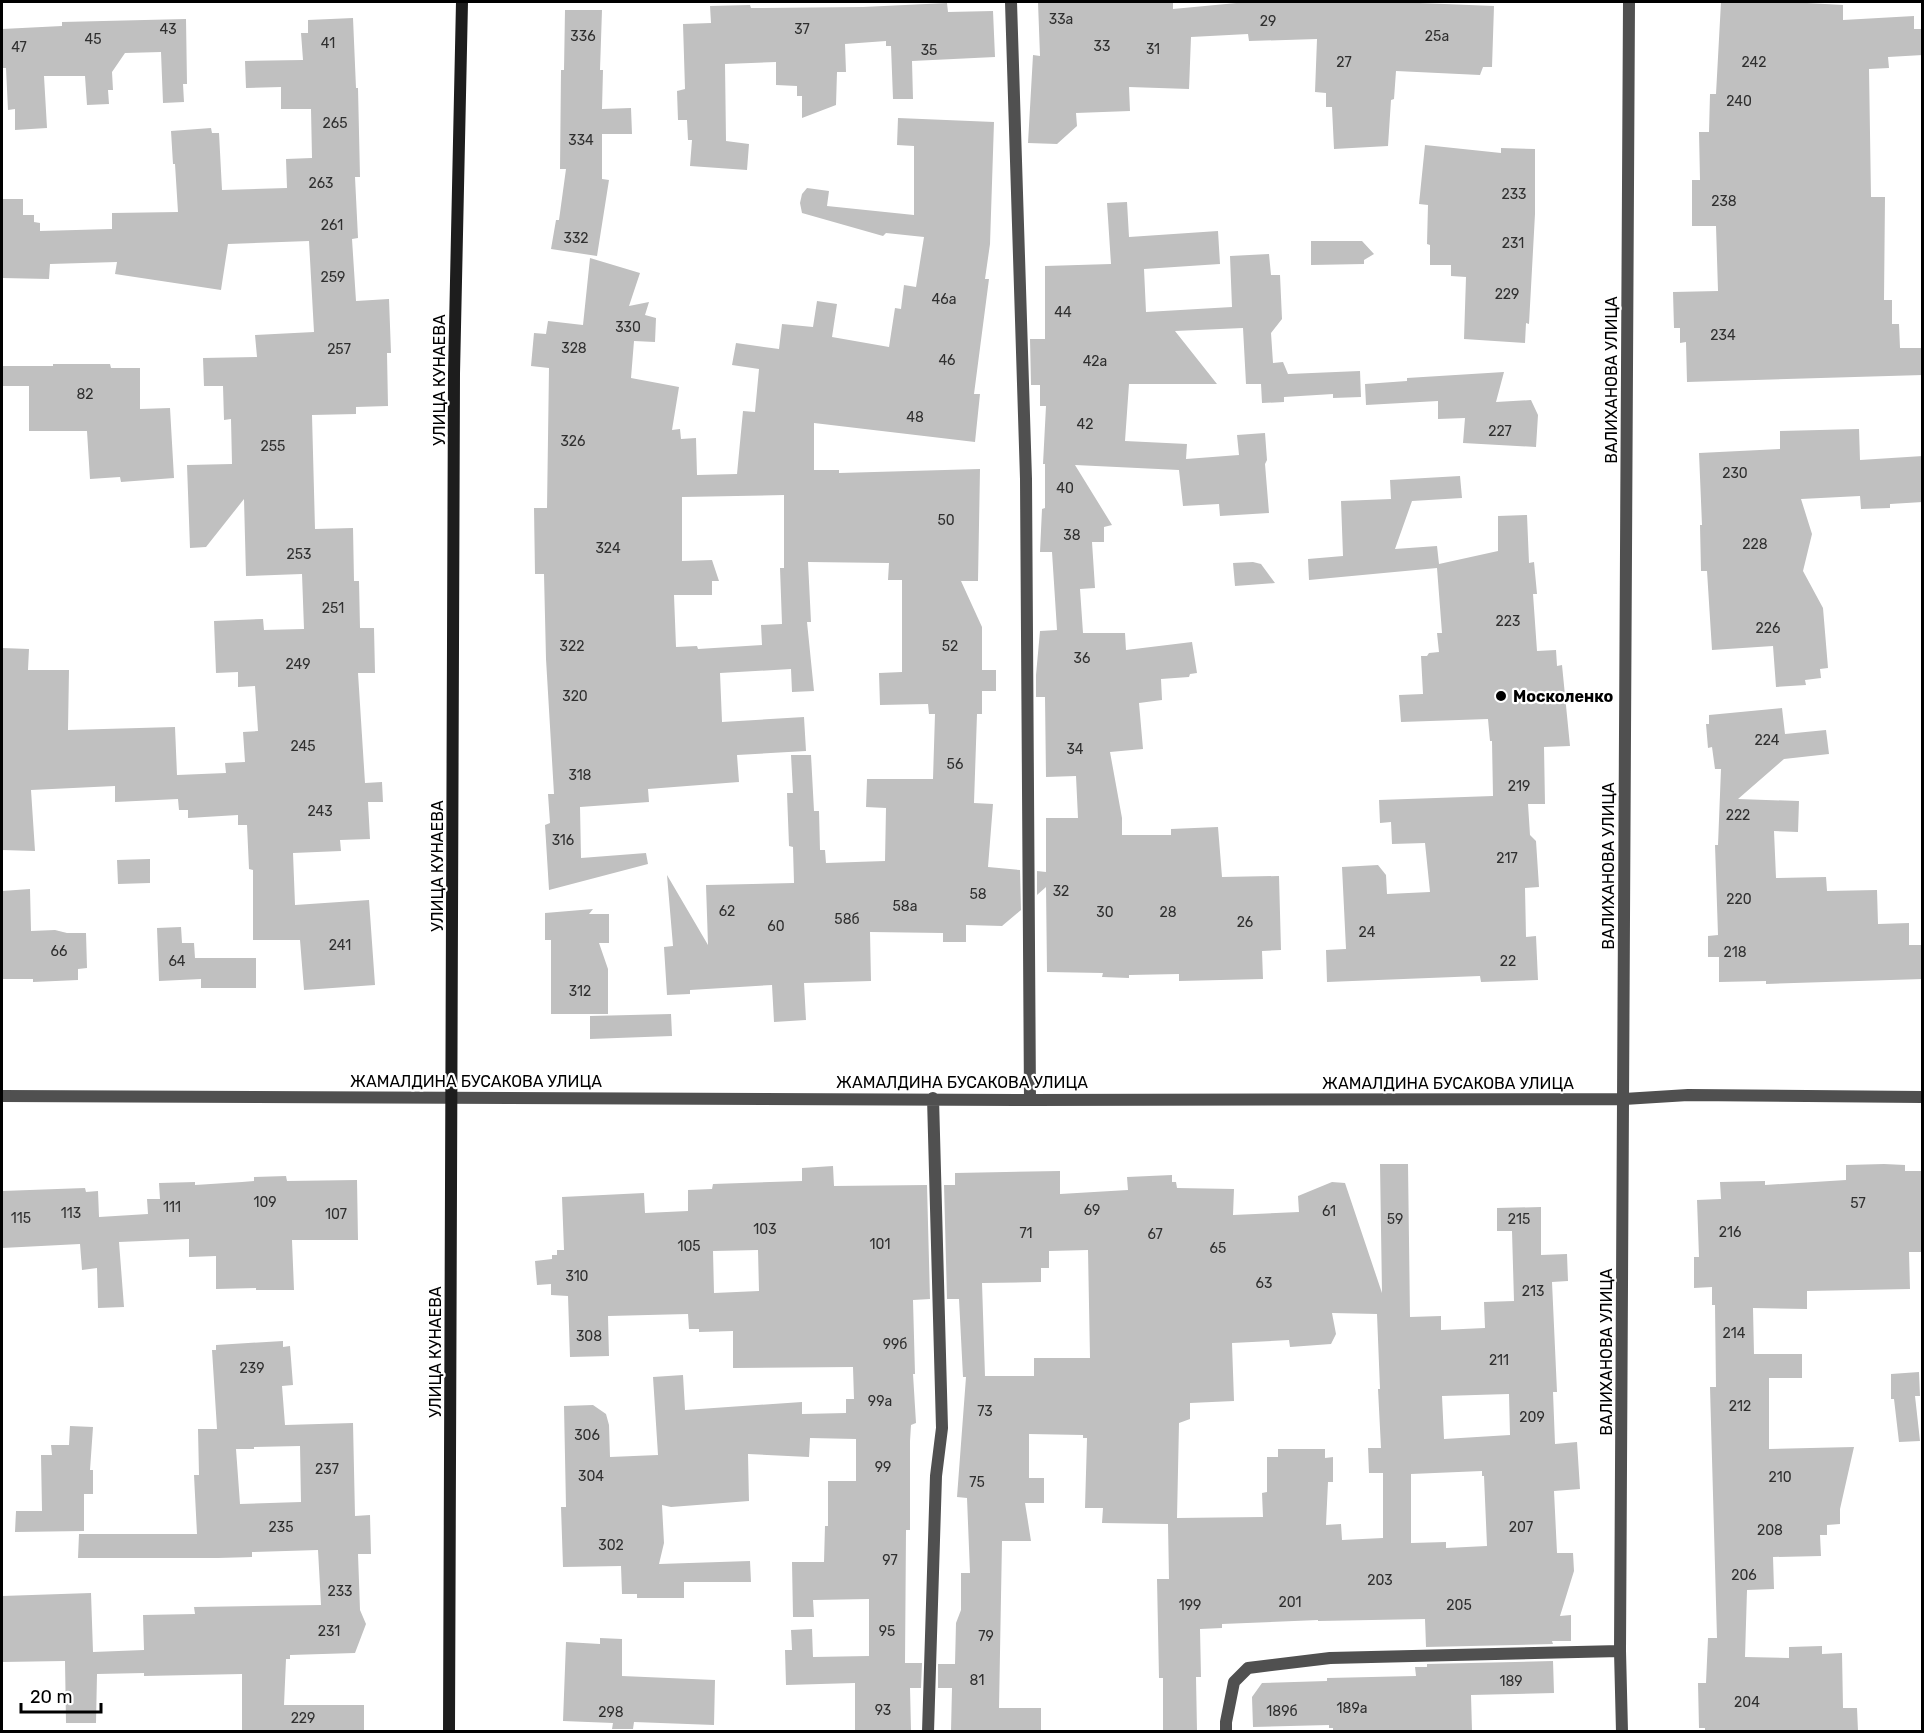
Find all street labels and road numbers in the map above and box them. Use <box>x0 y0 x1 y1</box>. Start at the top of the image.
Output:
street label: ВАЛИХАНОВА УЛИЦА <box>1602 296 1621 464</box>
street label: УЛИЦА КУНАЕВА <box>430 314 449 446</box>
street label: ВАЛИХАНОВА УЛИЦА <box>1599 782 1618 950</box>
street label: УЛИЦА КУНАЕВА <box>428 800 447 932</box>
street label: ЖАМАЛДИНА БУСАКОВА УЛИЦА <box>350 1072 602 1091</box>
street label: ЖАМАЛДИНА БУСАКОВА УЛИЦА <box>836 1073 1088 1092</box>
street label: ЖАМАЛДИНА БУСАКОВА УЛИЦА <box>1322 1074 1574 1093</box>
street label: ВАЛИХАНОВА УЛИЦА <box>1597 1268 1616 1436</box>
street label: УЛИЦА КУНАЕВА <box>426 1286 445 1418</box>

